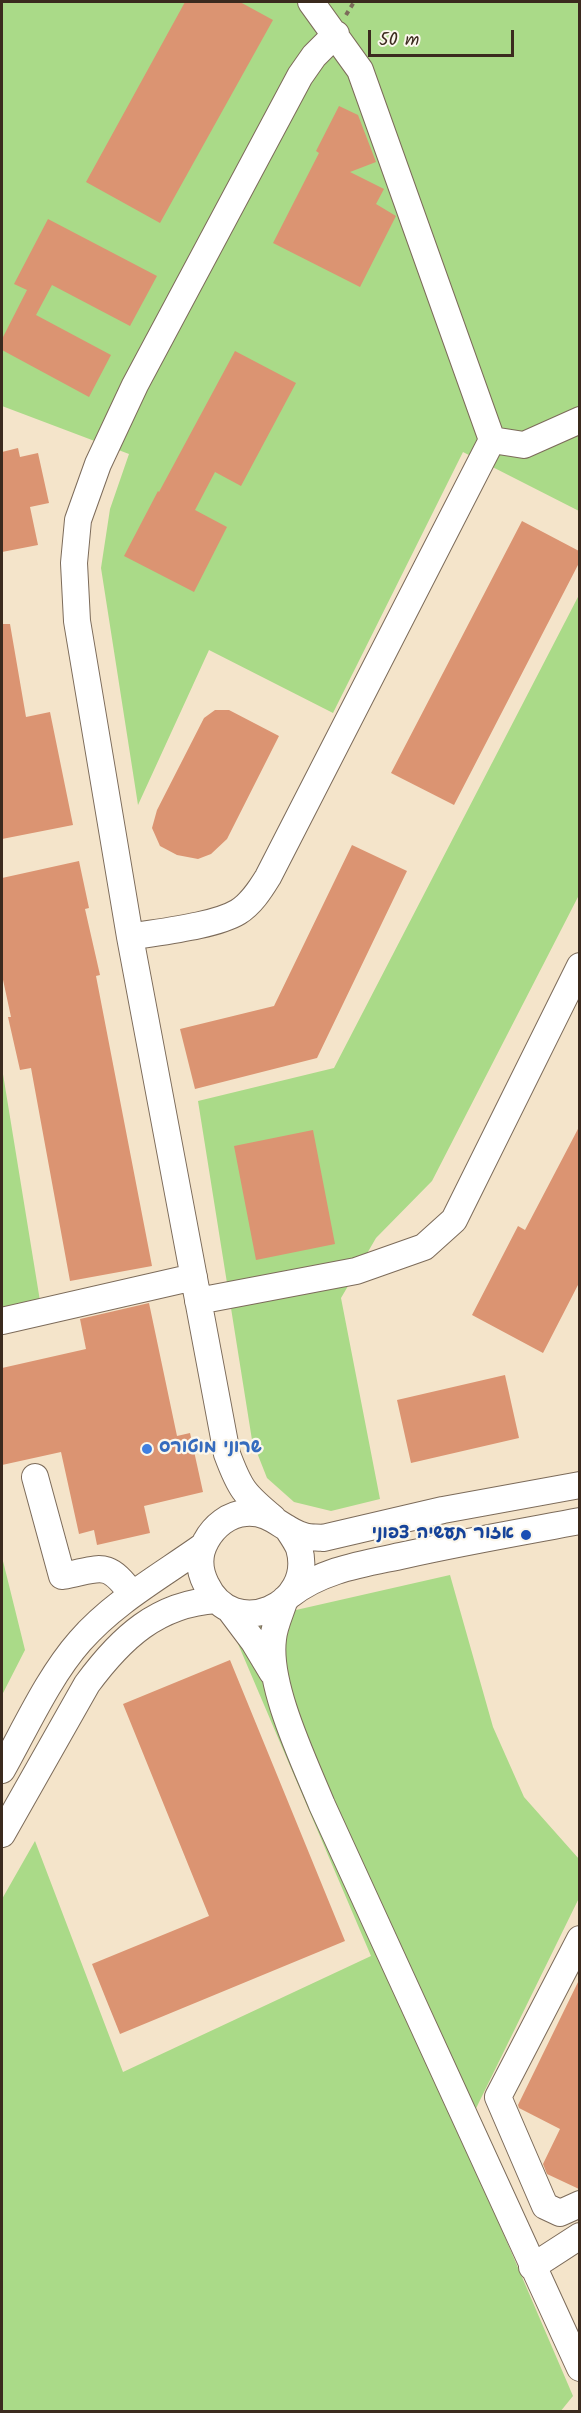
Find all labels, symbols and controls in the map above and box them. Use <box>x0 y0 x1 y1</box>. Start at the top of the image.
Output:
scale bar <box>371 18 516 56</box>
text: 50 m <box>379 26 419 55</box>
place label: שרוני מוטורס <box>159 1438 262 1460</box>
marker: שרוני מוטורס <box>140 1442 154 1456</box>
place label: אזור תעשיה צפוני <box>372 1524 514 1546</box>
marker: אזור תעשיה צפוני <box>519 1528 533 1542</box>

